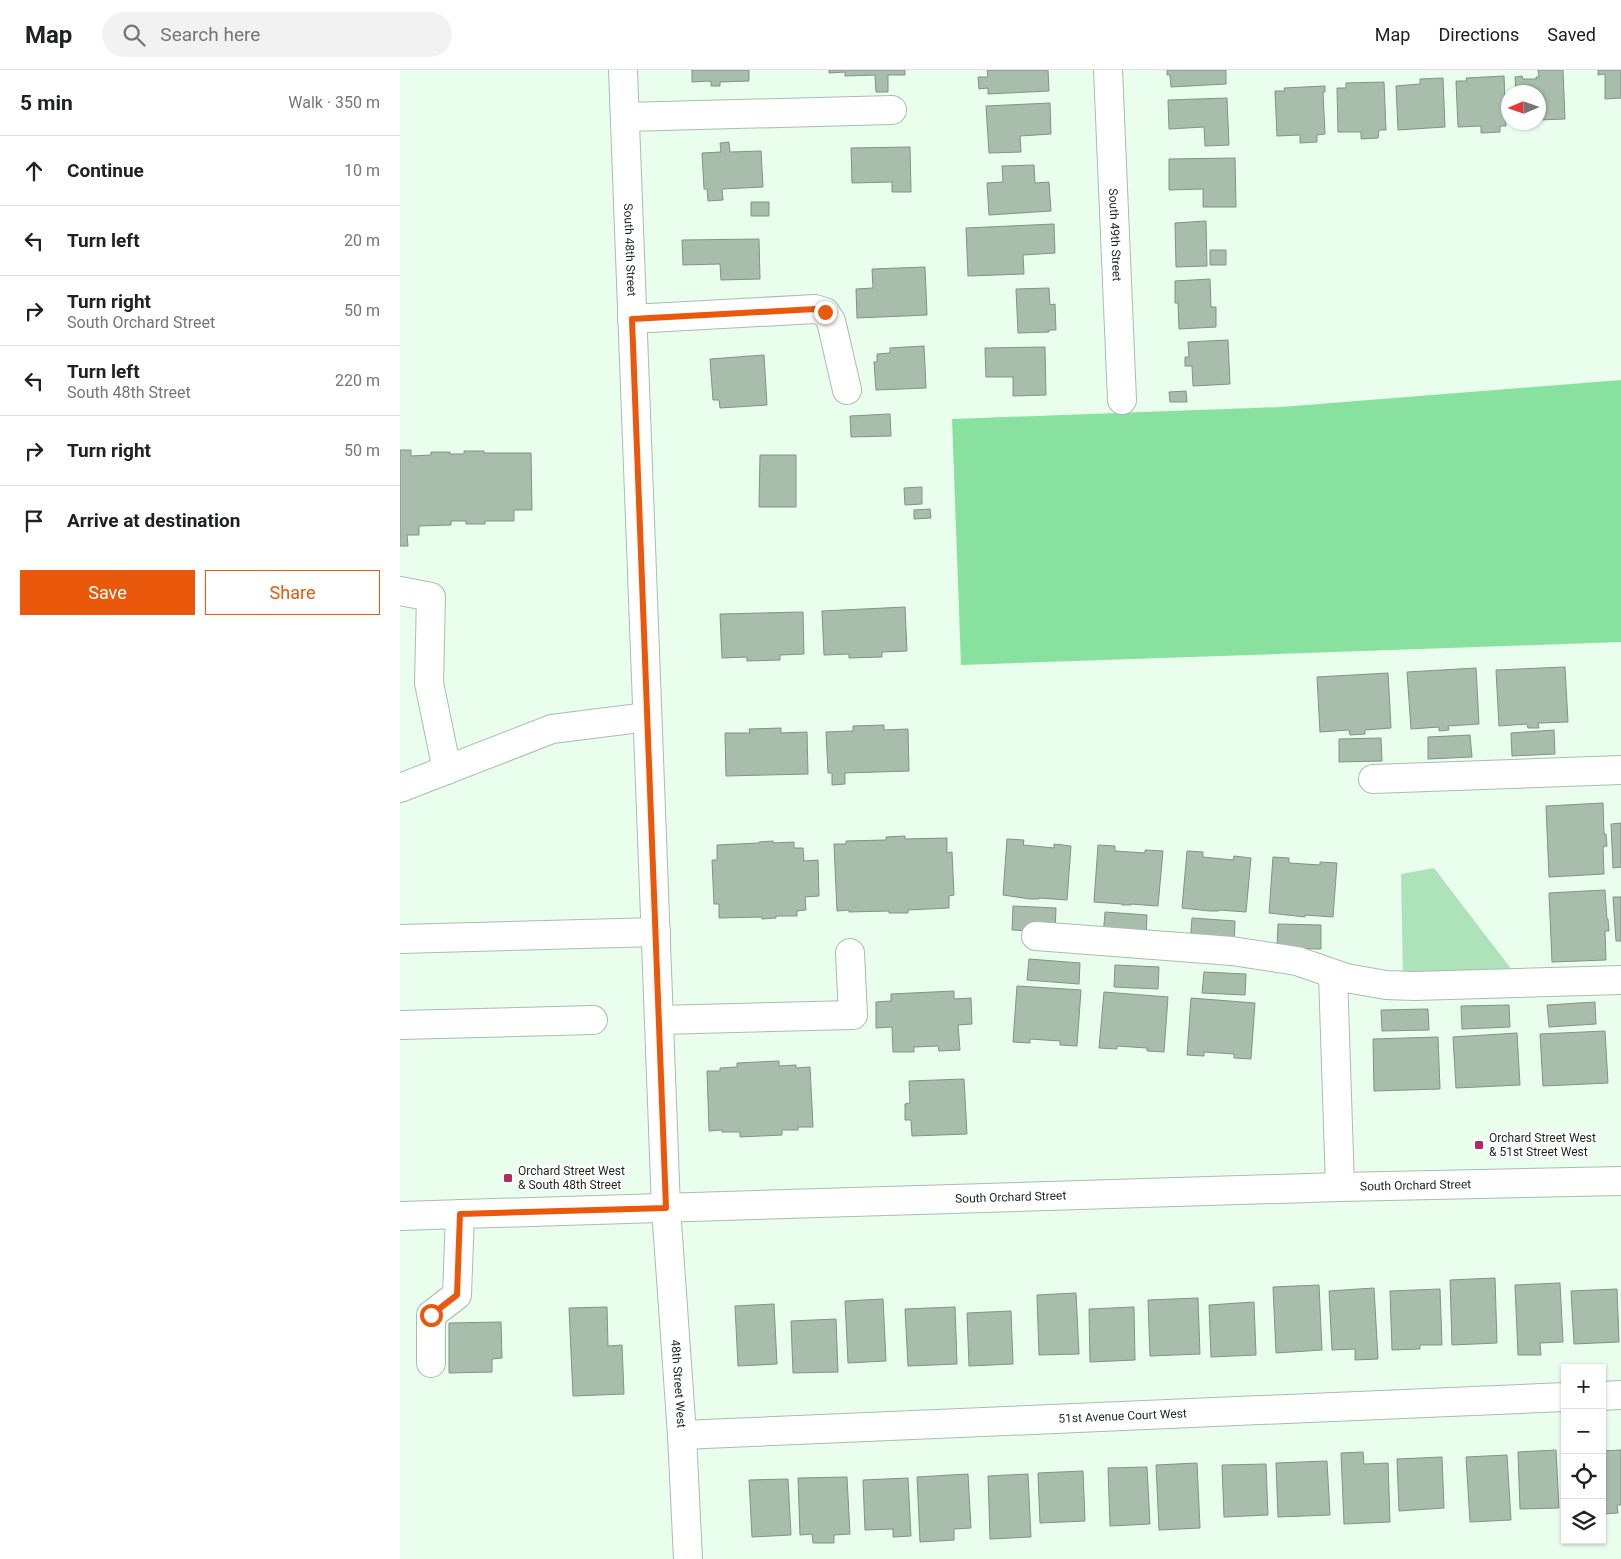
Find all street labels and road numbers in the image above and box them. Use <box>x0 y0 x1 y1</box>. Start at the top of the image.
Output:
street label: South 49th Street <box>1106 188 1124 282</box>
street label: South 48th Street <box>621 203 639 297</box>
street label: South Orchard Street <box>1360 1177 1471 1194</box>
street label: South Orchard Street <box>955 1188 1067 1206</box>
street label: 48th Street West <box>668 1339 688 1429</box>
street label: 51st Avenue Court West <box>1058 1406 1187 1426</box>

